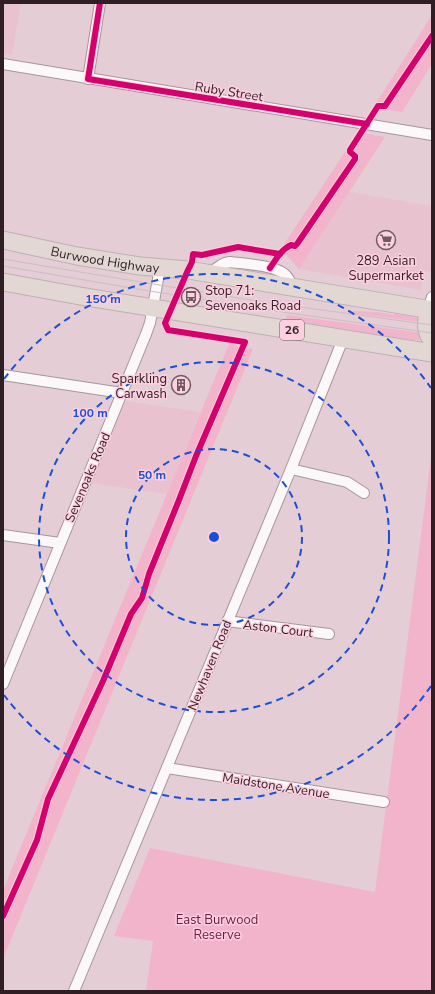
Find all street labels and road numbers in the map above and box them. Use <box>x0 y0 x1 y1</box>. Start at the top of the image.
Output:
street label: Ruby Street <box>193 78 265 106</box>
street label: Burwood Highway <box>49 243 160 278</box>
road number: 26 <box>280 320 304 340</box>
street label: Sevenoaks Road <box>61 430 115 525</box>
street label: Aston Court <box>242 616 314 642</box>
street label: Newhaven Road <box>184 617 236 713</box>
street label: Maidstone Avenue <box>221 769 331 803</box>

